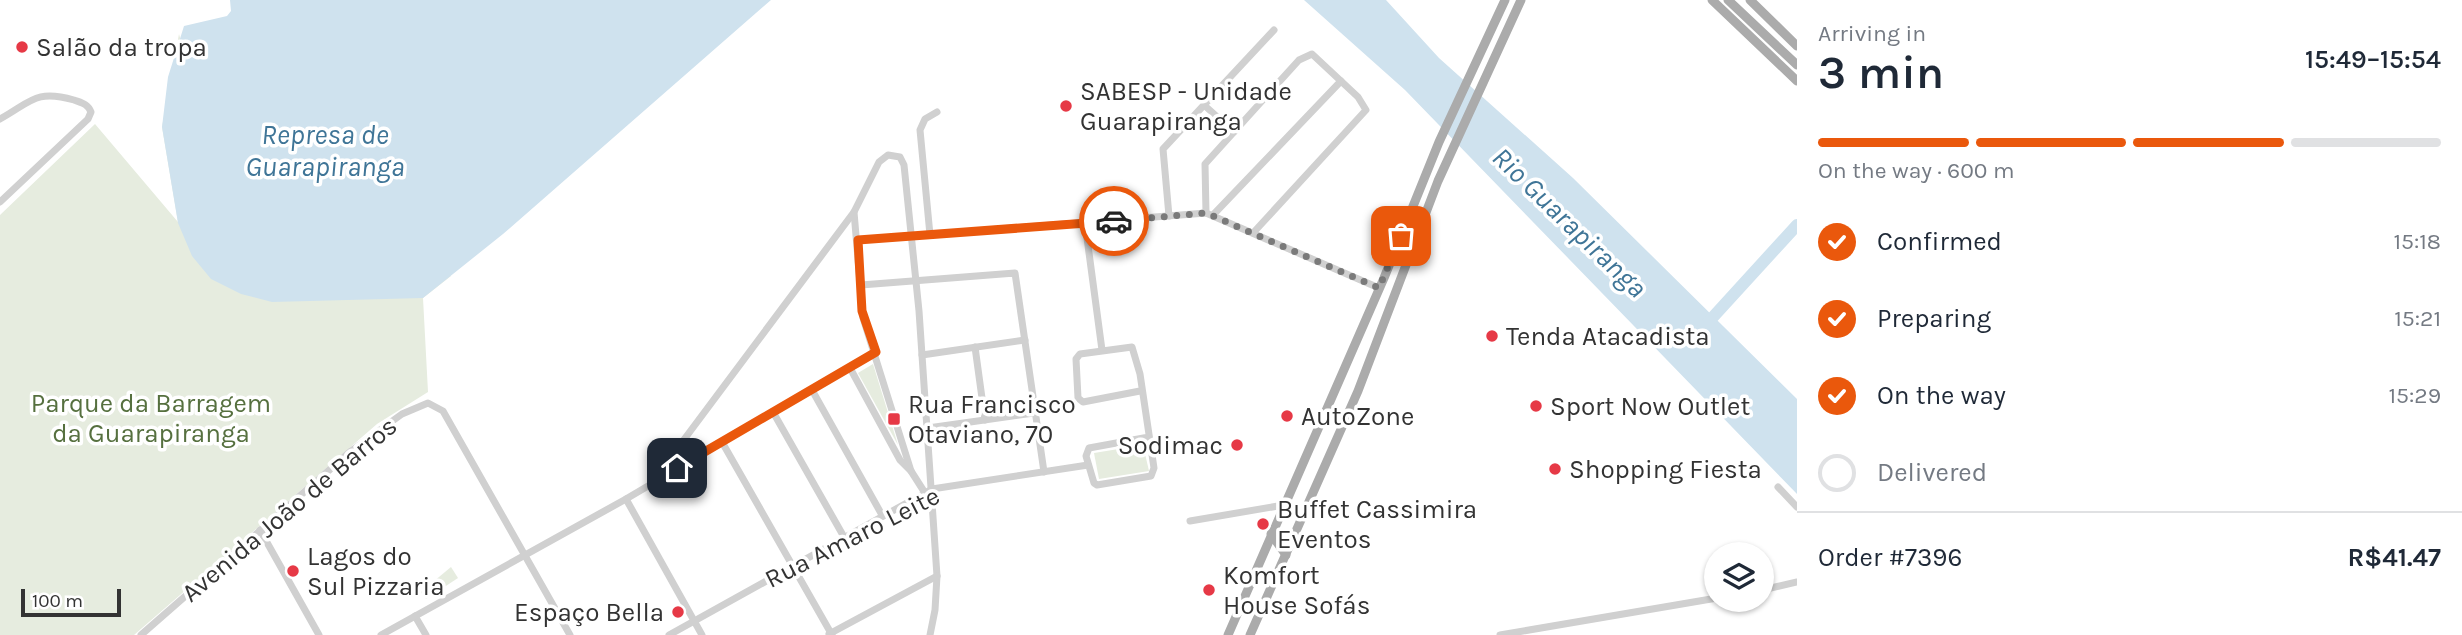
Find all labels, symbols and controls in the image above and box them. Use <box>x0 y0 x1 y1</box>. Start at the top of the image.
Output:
text: Arriving in <box>1818 20 1926 47</box>
place label: Salão da tropa <box>36 32 207 63</box>
marker: Salão da tropa <box>14 39 30 55</box>
text: 15:49–15:54 <box>2305 44 2441 75</box>
text: 3 min <box>1818 46 1944 100</box>
place label: SABESP - Unidade Guarapiranga <box>1080 76 1292 137</box>
marker: SABESP - Unidade Guarapiranga <box>1058 98 1074 114</box>
water label: Represa de Guarapiranga <box>245 118 405 183</box>
water label: Rio Guarapiranga <box>1486 140 1654 304</box>
text: On the way · 600 m <box>1818 157 2015 184</box>
courier <box>1079 186 1149 256</box>
icon: car <box>1095 202 1133 240</box>
pin <box>1371 206 1431 266</box>
icon: bag <box>1382 217 1420 255</box>
icon: check <box>1818 223 1856 261</box>
text: Confirmed <box>1877 226 2002 257</box>
text: 15:18 <box>2393 228 2441 255</box>
icon: check <box>1818 300 1856 338</box>
text: Preparing <box>1877 303 1991 334</box>
text: 15:21 <box>2394 305 2441 332</box>
place label: Tenda Atacadista <box>1506 321 1710 352</box>
marker: Tenda Atacadista <box>1484 328 1500 344</box>
icon: check <box>1818 377 1856 415</box>
text: On the way <box>1877 380 2006 411</box>
text: 15:29 <box>2388 382 2441 409</box>
park label: Parque da Barragem da Guarapiranga <box>31 388 271 449</box>
place label: Rua Francisco Otaviano, 70 <box>908 389 1076 450</box>
place label: Sport Now Outlet <box>1550 391 1750 422</box>
marker: Sport Now Outlet <box>1528 398 1544 414</box>
place label: AutoZone <box>1301 401 1414 432</box>
marker: AutoZone <box>1279 408 1295 424</box>
street label: Avenida João de Barros <box>175 410 403 609</box>
marker: Rua Francisco Otaviano, 70 <box>886 411 902 427</box>
place label: Sodimac <box>1118 430 1223 461</box>
marker: Sodimac <box>1229 437 1245 453</box>
pin <box>647 438 707 498</box>
icon: home <box>658 449 696 487</box>
place label: Shopping Fiesta <box>1569 454 1762 485</box>
text: Delivered <box>1877 457 1987 488</box>
marker: Shopping Fiesta <box>1547 461 1563 477</box>
street label: Rua Amaro Leite <box>760 480 945 595</box>
place label: Buffet Cassimira Eventos <box>1277 494 1477 555</box>
marker: Buffet Cassimira Eventos <box>1255 516 1271 532</box>
place label: Lagos do Sul Pizzaria <box>307 541 445 602</box>
map controls <box>1704 542 1774 612</box>
button: layers <box>1704 542 1774 612</box>
text: Order #7396 <box>1818 542 1962 573</box>
text: R$41.47 <box>2348 542 2441 573</box>
place label: Komfort House Sofás <box>1223 560 1370 621</box>
marker: Lagos do Sul Pizzaria <box>285 563 301 579</box>
marker: Komfort House Sofás <box>1201 582 1217 598</box>
scale bar <box>21 586 121 618</box>
text: 100 m <box>32 590 83 612</box>
place label: Espaço Bella <box>514 597 664 628</box>
marker: Espaço Bella <box>670 604 686 620</box>

